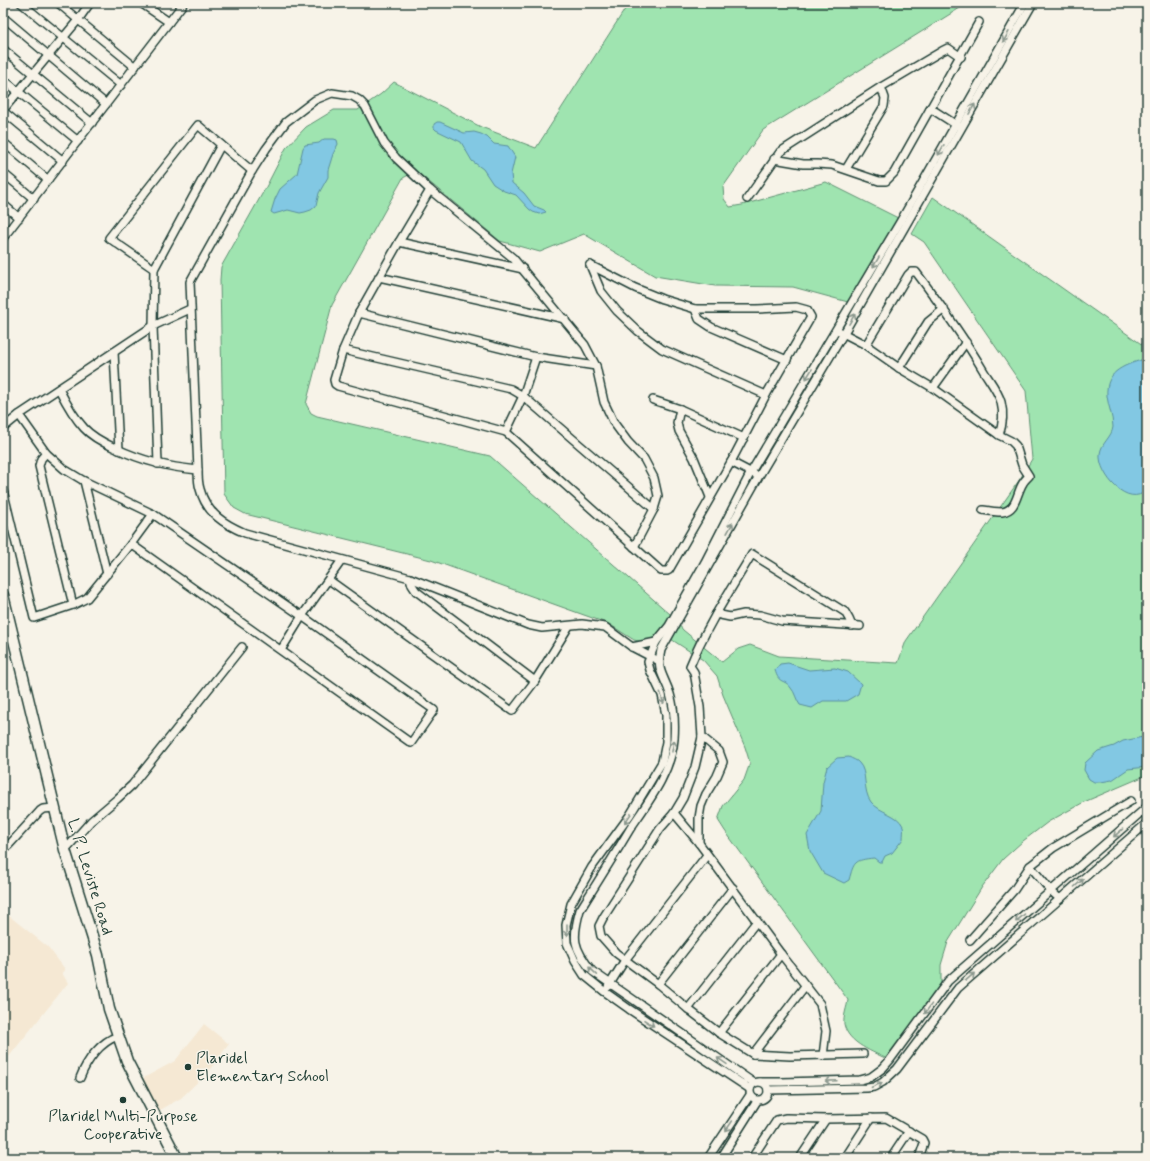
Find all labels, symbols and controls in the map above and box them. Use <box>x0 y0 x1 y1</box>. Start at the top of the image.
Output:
one-way arrow <box>1001 31 1009 43</box>
one-way arrow <box>968 103 976 115</box>
one-way arrow <box>936 144 944 156</box>
one-way arrow <box>871 256 879 268</box>
one-way arrow <box>848 313 856 325</box>
one-way arrow <box>805 368 813 380</box>
one-way arrow <box>726 523 734 535</box>
one-way arrow <box>659 692 666 705</box>
one-way arrow <box>669 740 677 753</box>
one-way arrow <box>624 812 632 823</box>
street label: L. P. Leviste Road <box>62 816 118 938</box>
one-way arrow <box>1113 828 1123 837</box>
one-way arrow <box>1074 878 1084 887</box>
one-way arrow <box>1015 914 1025 923</box>
one-way arrow <box>563 923 571 936</box>
one-way arrow <box>587 966 598 975</box>
one-way arrow <box>965 972 975 982</box>
one-way arrow <box>924 1003 932 1014</box>
one-way arrow <box>643 1019 654 1027</box>
place label: Plaridel Elementary School <box>196 1048 329 1087</box>
one-way arrow <box>717 1057 728 1065</box>
marker: Plaridel Elementary School <box>183 1062 193 1072</box>
one-way arrow <box>825 1077 838 1084</box>
one-way arrow <box>870 1081 882 1088</box>
marker: Plaridel Multi-Purpose Cooperative <box>118 1095 128 1105</box>
place label: Plaridel Multi-Purpose Cooperative <box>48 1106 198 1145</box>
one-way arrow <box>725 1121 733 1132</box>

